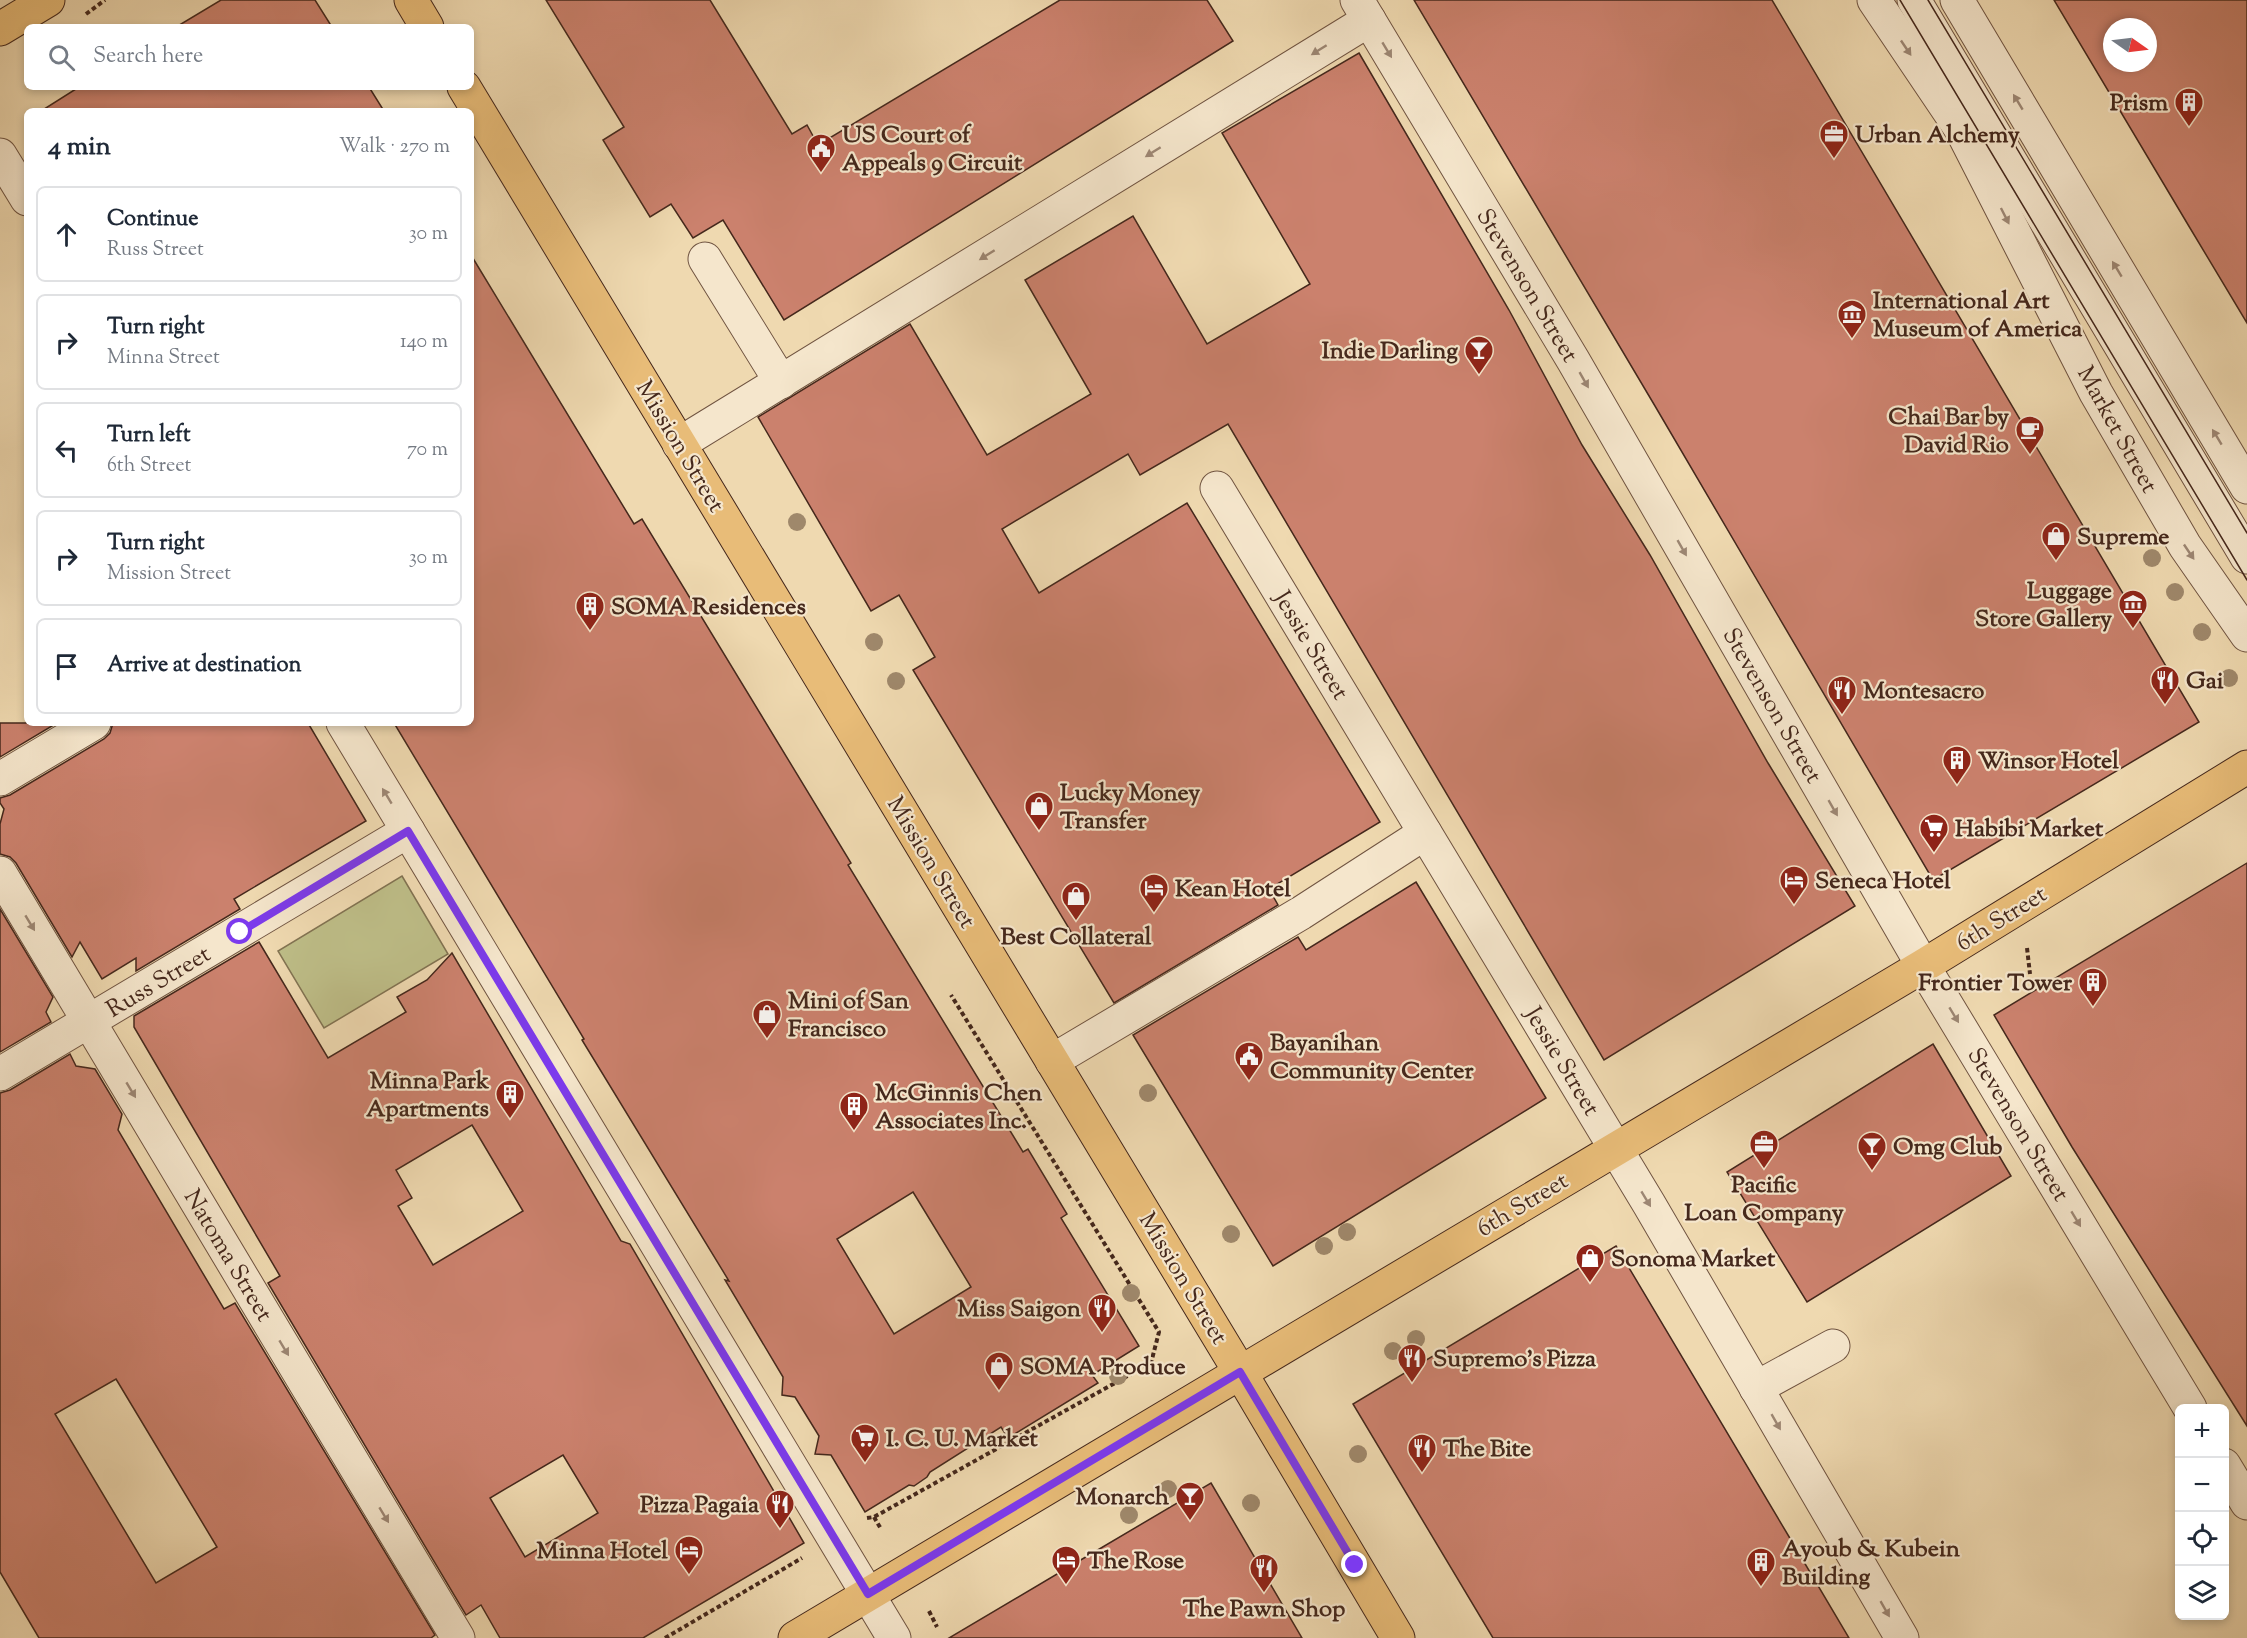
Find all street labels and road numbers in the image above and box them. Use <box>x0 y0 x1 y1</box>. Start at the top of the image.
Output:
street label: Stevenson Street <box>1467 203 1586 370</box>
street label: Market Street <box>2067 360 2165 500</box>
street label: Mission Street <box>626 374 732 520</box>
street label: Jessie Street <box>1263 583 1356 707</box>
street label: Stevenson Street <box>1713 622 1830 790</box>
street label: Mission Street <box>877 790 983 936</box>
street label: 6th Street <box>1950 878 2054 961</box>
street label: Russ Street <box>100 938 218 1027</box>
street label: Jessie Street <box>1514 999 1607 1123</box>
street label: Stevenson Street <box>1958 1042 2077 1209</box>
street label: 6th Street <box>1471 1165 1575 1246</box>
street label: Natoma Street <box>174 1183 280 1329</box>
street label: Mission Street <box>1129 1206 1235 1352</box>

